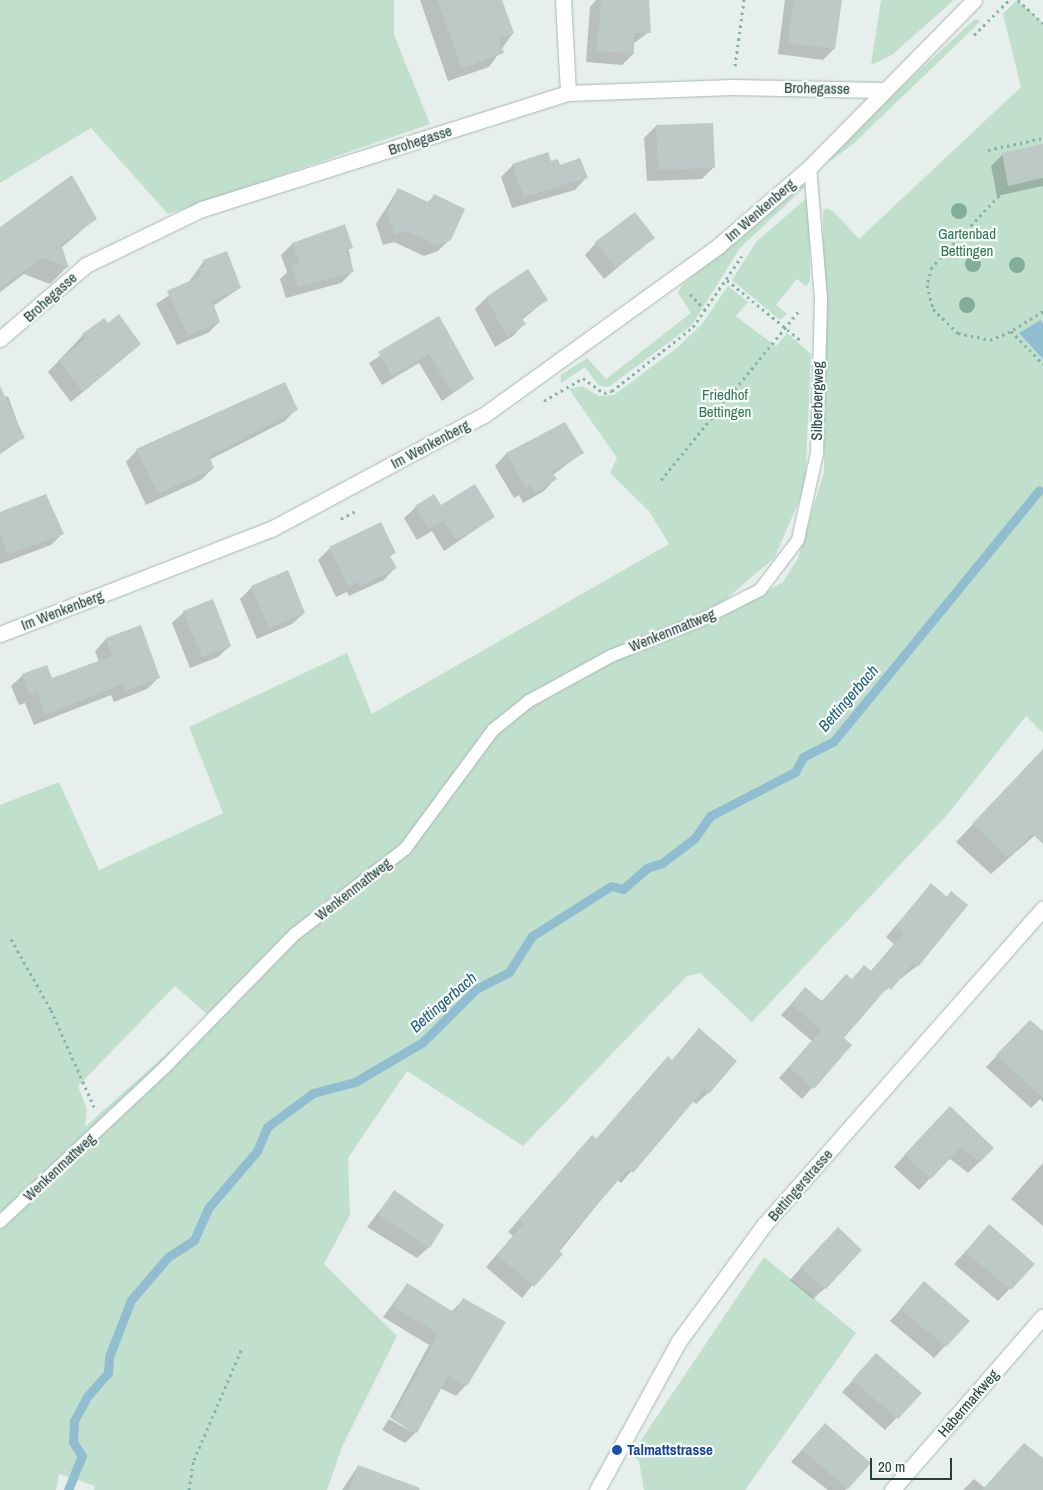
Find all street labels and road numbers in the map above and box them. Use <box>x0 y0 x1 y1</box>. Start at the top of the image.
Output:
street label: Brohegasse <box>784 78 850 98</box>
street label: Brohegasse <box>386 121 454 159</box>
street label: Im Wenkenberg <box>721 175 799 245</box>
street label: Brohegasse <box>20 268 80 326</box>
street label: Silberbergweg <box>807 361 827 441</box>
street label: Im Wenkenberg <box>388 416 472 472</box>
street label: Im Wenkenberg <box>18 586 106 634</box>
street label: Wenkenmattweg <box>626 605 718 655</box>
street label: Wenkenmattweg <box>311 854 395 924</box>
street label: Wenkenmattweg <box>19 1129 99 1205</box>
street label: Bettingerstrasse <box>764 1145 836 1225</box>
street label: Habermarkweg <box>934 1366 1002 1440</box>

